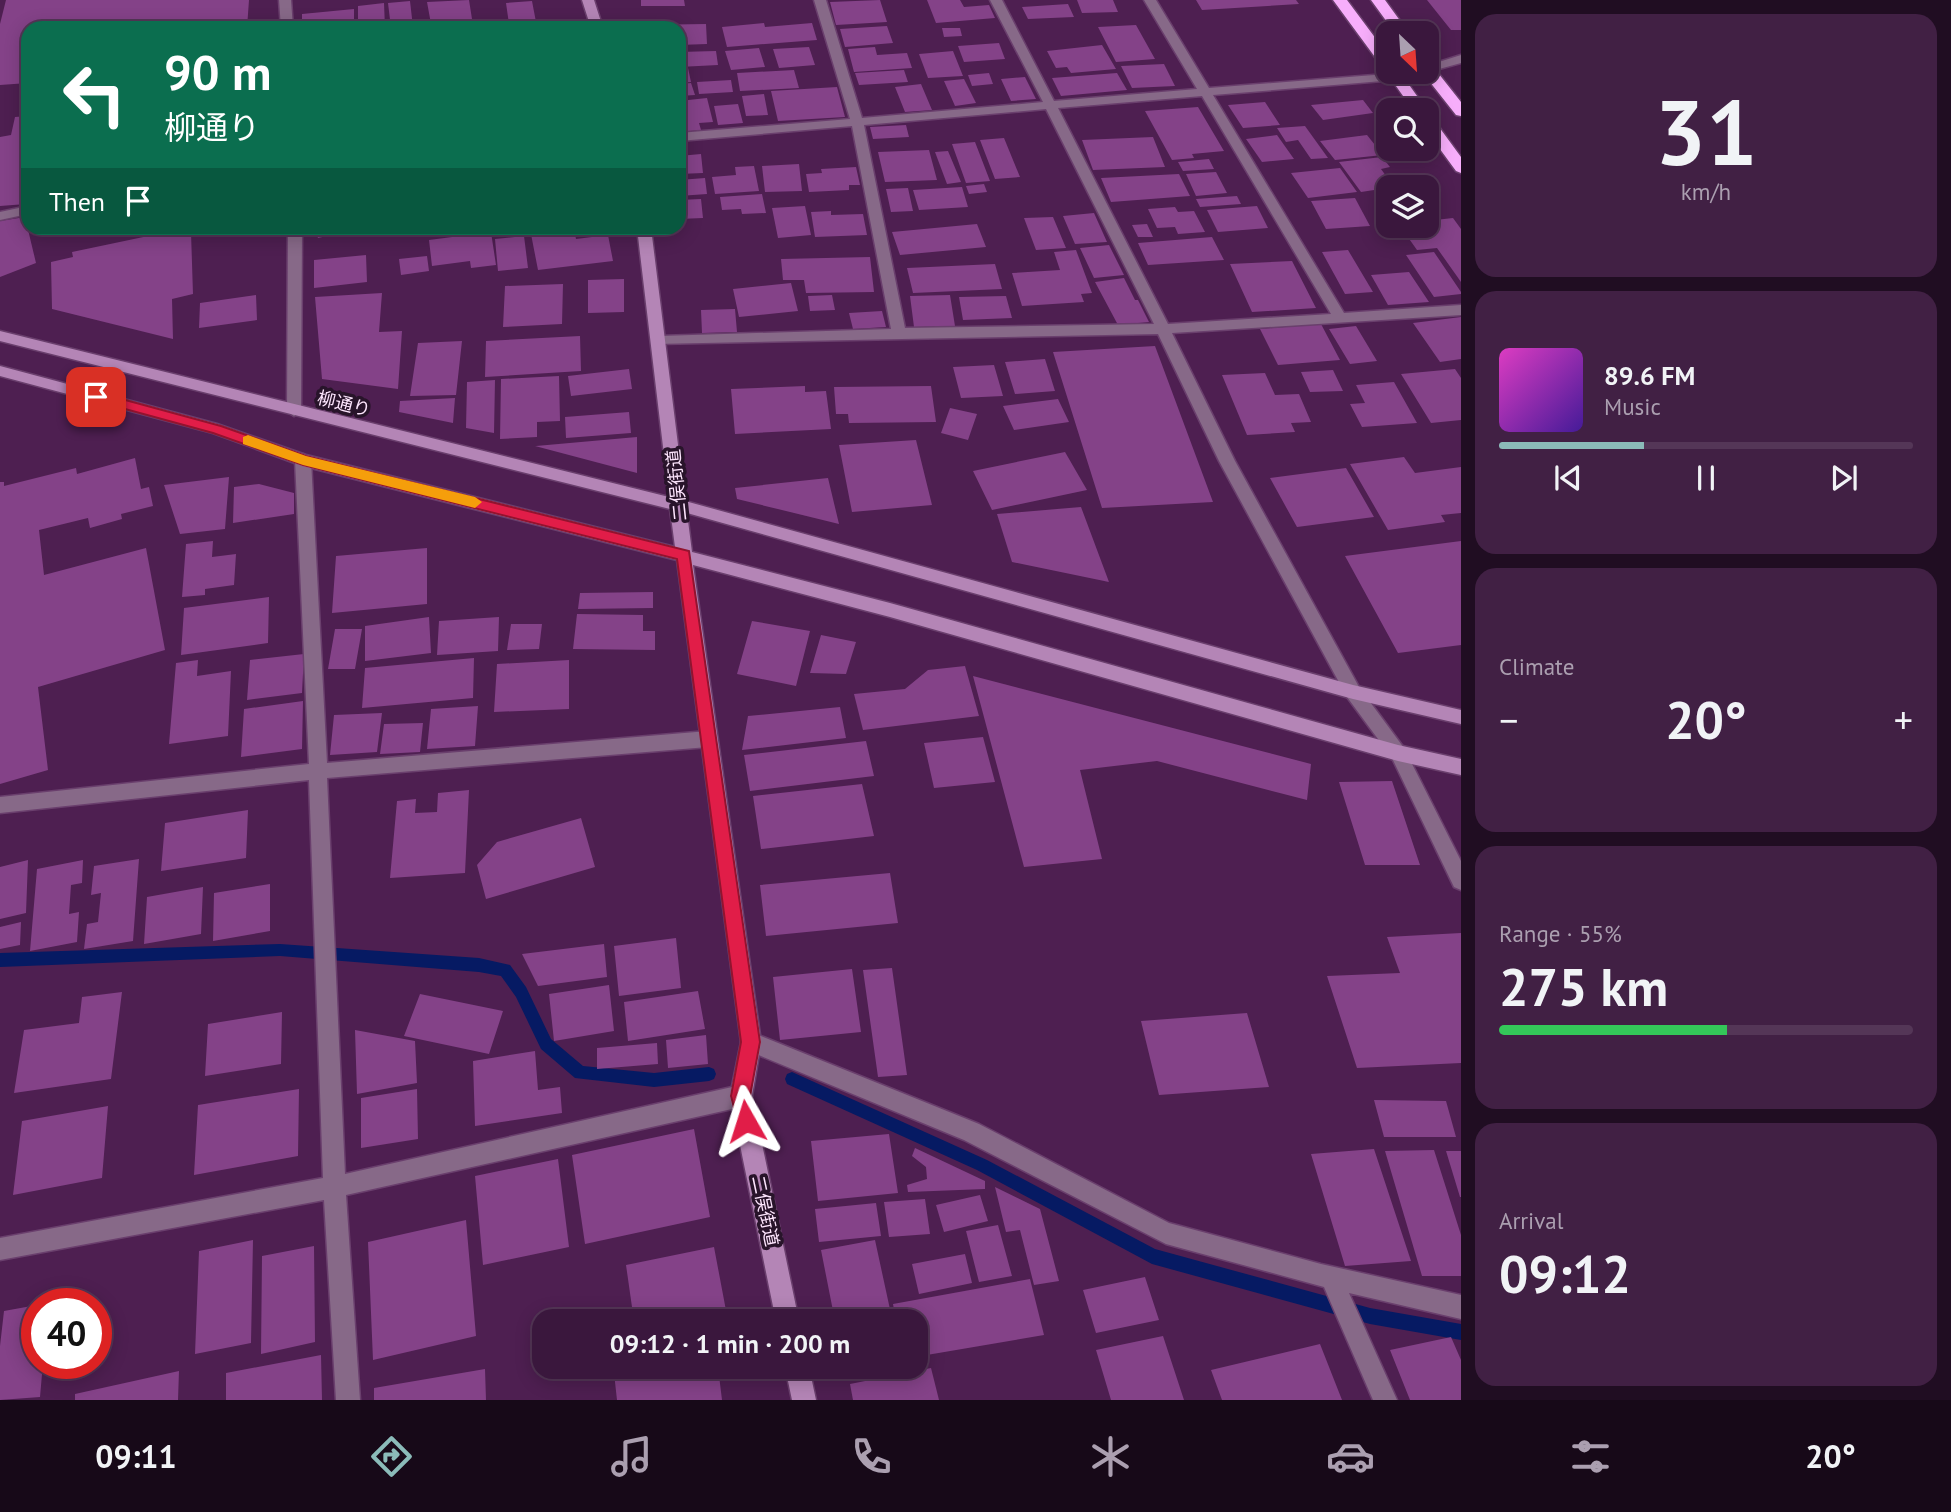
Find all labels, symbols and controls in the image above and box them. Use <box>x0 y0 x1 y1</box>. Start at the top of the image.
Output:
north arrow <box>1376 21 1438 84</box>
map controls <box>1376 21 1439 238</box>
text: 90 m <box>164 40 271 104</box>
icon: left <box>49 49 140 140</box>
text: 31 <box>1654 72 1758 190</box>
button: search <box>1376 98 1439 161</box>
text: 柳通り <box>164 106 260 148</box>
button: layers <box>1376 175 1439 238</box>
text: km/h <box>1681 177 1731 206</box>
icon: arrive <box>119 182 157 220</box>
text: Then <box>49 185 105 218</box>
text: 89.6 FM <box>1604 359 1695 392</box>
pin <box>66 367 126 427</box>
icon: arrive <box>77 378 115 416</box>
street label: 柳通り <box>315 386 373 421</box>
text: Music <box>1604 392 1661 421</box>
street label: 二俣街道 <box>661 448 692 522</box>
icon: previous <box>1549 459 1587 497</box>
icon: pause <box>1687 459 1725 497</box>
icon: next <box>1825 459 1863 497</box>
text: Climate <box>1499 652 1574 681</box>
text: 20° <box>1665 686 1747 753</box>
text: − <box>1499 695 1518 744</box>
text: + <box>1894 695 1913 744</box>
text: Range · 55% <box>1499 919 1622 948</box>
text: 275 km <box>1499 953 1668 1020</box>
position arrow <box>709 1084 783 1158</box>
street label: 二俣街道 <box>747 1173 784 1249</box>
text: Arrival <box>1499 1206 1563 1235</box>
text: 09:12 <box>1499 1240 1631 1307</box>
speed limit sign: 40 <box>21 1288 112 1379</box>
text: 09:12 · 1 min · 200 m <box>610 1327 850 1360</box>
icon: directions <box>367 1432 416 1481</box>
icon: music <box>607 1432 656 1481</box>
icon: phone <box>847 1432 896 1481</box>
icon: climate <box>1086 1432 1135 1481</box>
icon: car <box>1326 1432 1375 1481</box>
icon: filters <box>1566 1432 1615 1481</box>
text: 09:11 <box>95 1435 177 1477</box>
text: 20° <box>1805 1435 1856 1477</box>

